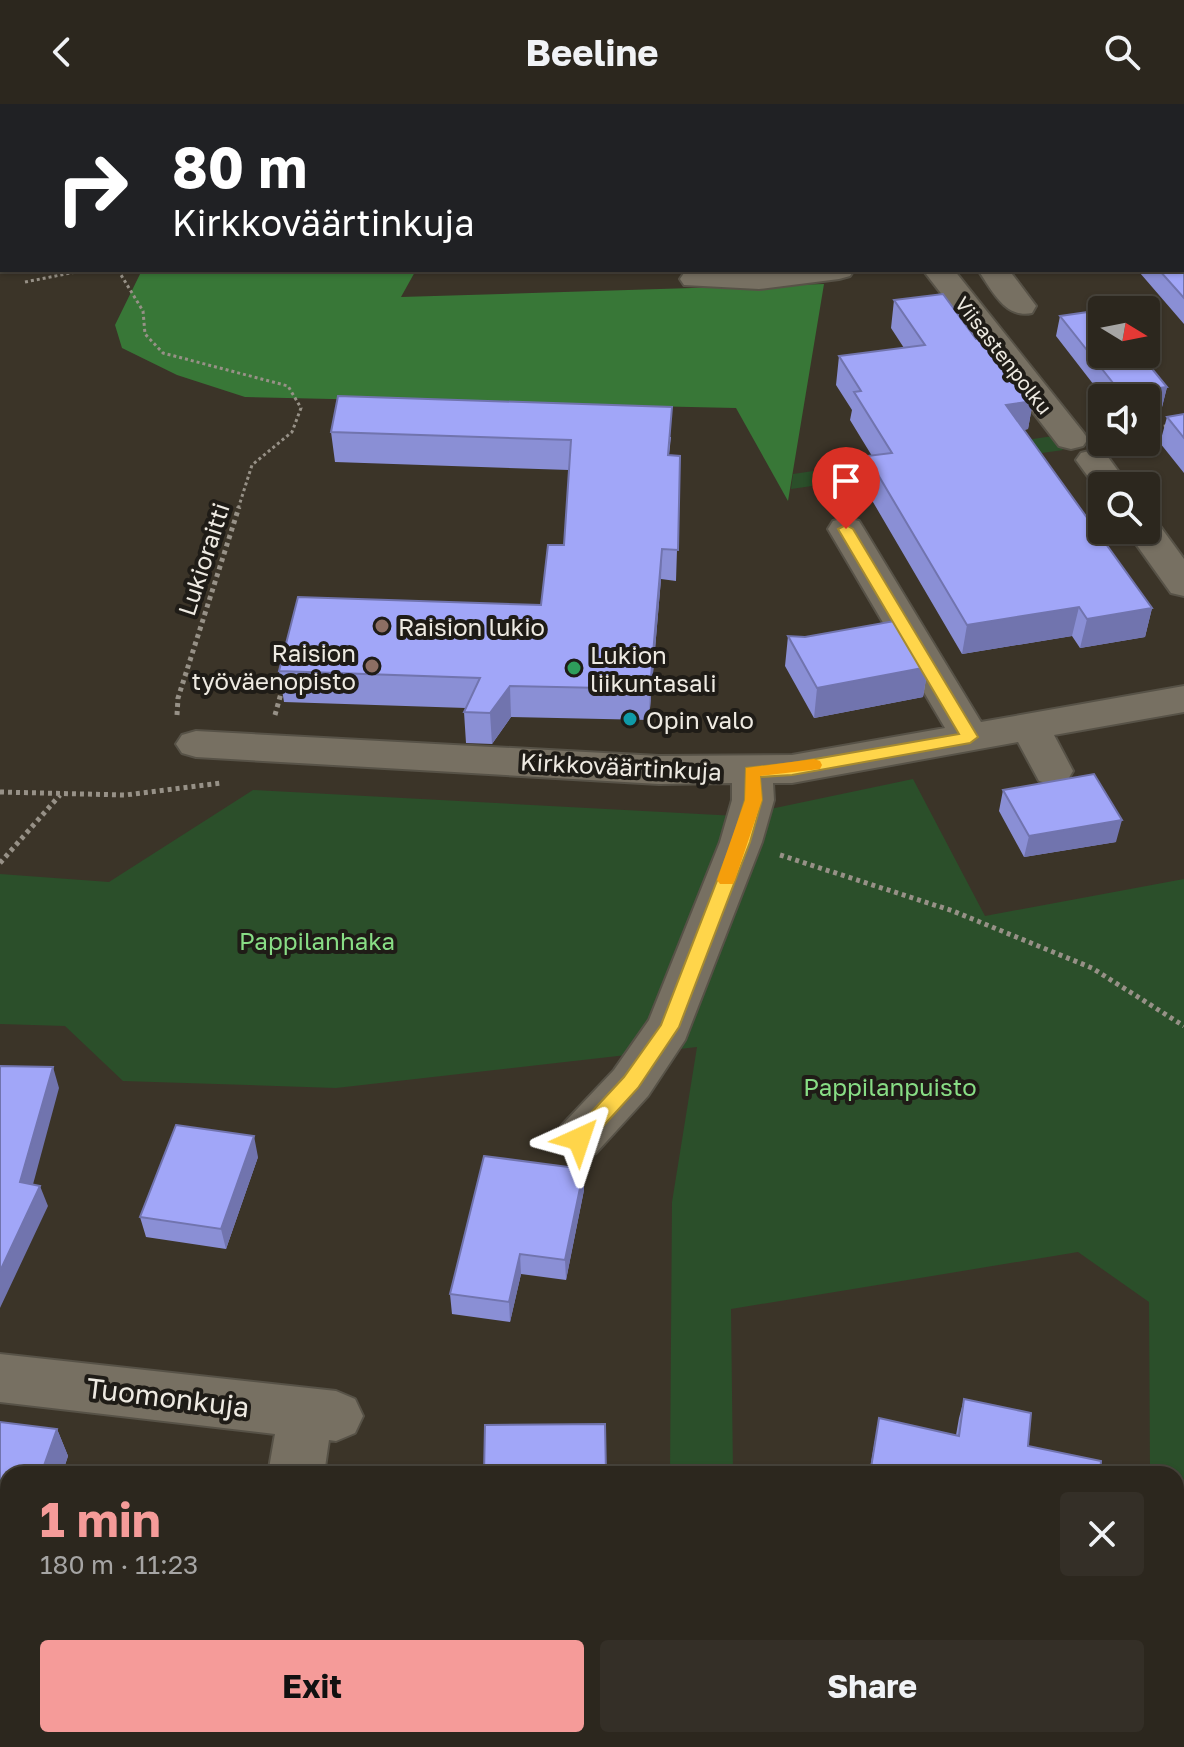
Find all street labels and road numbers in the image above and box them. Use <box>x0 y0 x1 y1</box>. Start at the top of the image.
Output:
street label: Viisastenpolku <box>951 291 1057 419</box>
street label: Lukioraitti <box>171 499 235 619</box>
street label: Kirkkoväärtinkuja <box>520 746 722 786</box>
street label: Tuomonkuja <box>85 1371 251 1423</box>

